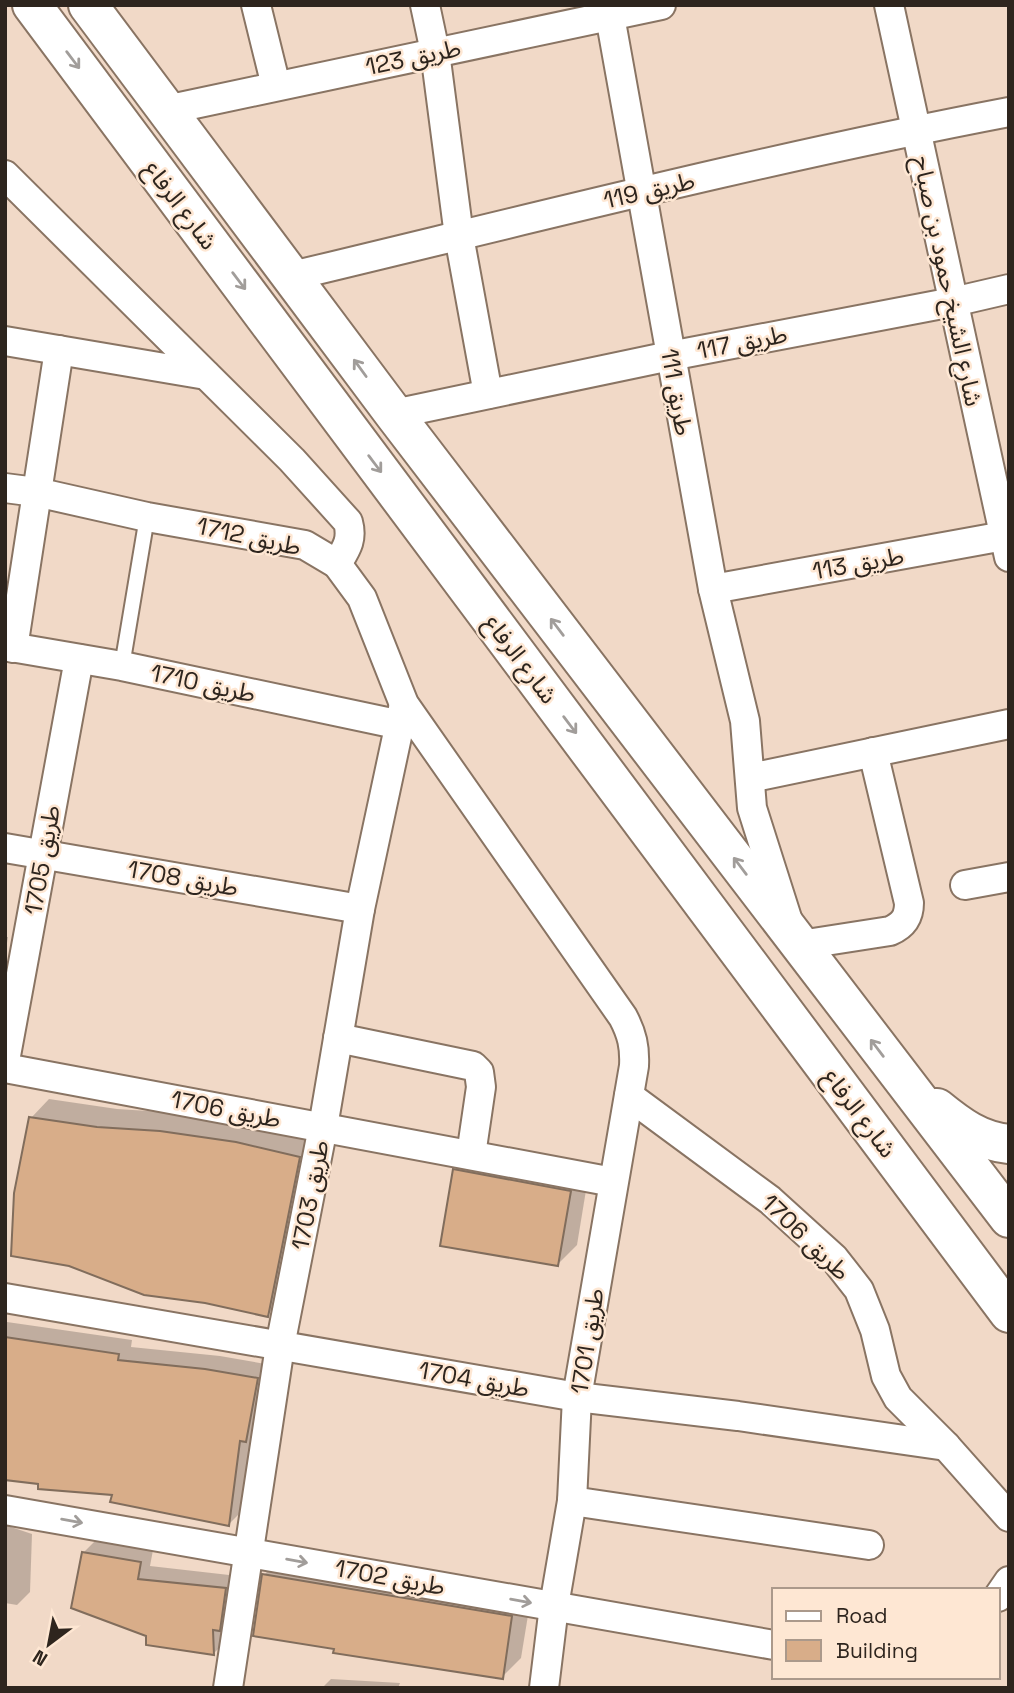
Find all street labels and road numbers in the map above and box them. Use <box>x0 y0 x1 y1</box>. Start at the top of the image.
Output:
street label: طريق 123 <box>362 32 464 82</box>
street label: شارع الشيخ حمود بن صباح <box>904 153 990 410</box>
street label: شارع الرفاع <box>136 154 225 257</box>
street label: طريق 119 <box>600 164 698 216</box>
street label: طريق 117 <box>694 318 790 366</box>
street label: طريق 111 <box>654 346 700 438</box>
street label: طريق 1712 <box>194 510 304 562</box>
street label: طريق 113 <box>810 540 906 586</box>
street label: شارع الرفاع <box>476 608 565 711</box>
street label: طريق 1710 <box>148 657 258 709</box>
street label: طريق 1705 <box>17 803 67 917</box>
street label: طريق 1708 <box>125 853 241 903</box>
street label: شارع الرفاع <box>815 1062 904 1165</box>
street label: طريق 1706 <box>168 1083 284 1135</box>
street label: طريق 1703 <box>284 1138 336 1252</box>
street label: طريق 1706 <box>755 1187 857 1287</box>
street label: طريق 1701 <box>563 1286 611 1396</box>
street label: طريق 1704 <box>416 1354 532 1404</box>
street label: طريق 1702 <box>333 1552 447 1602</box>

